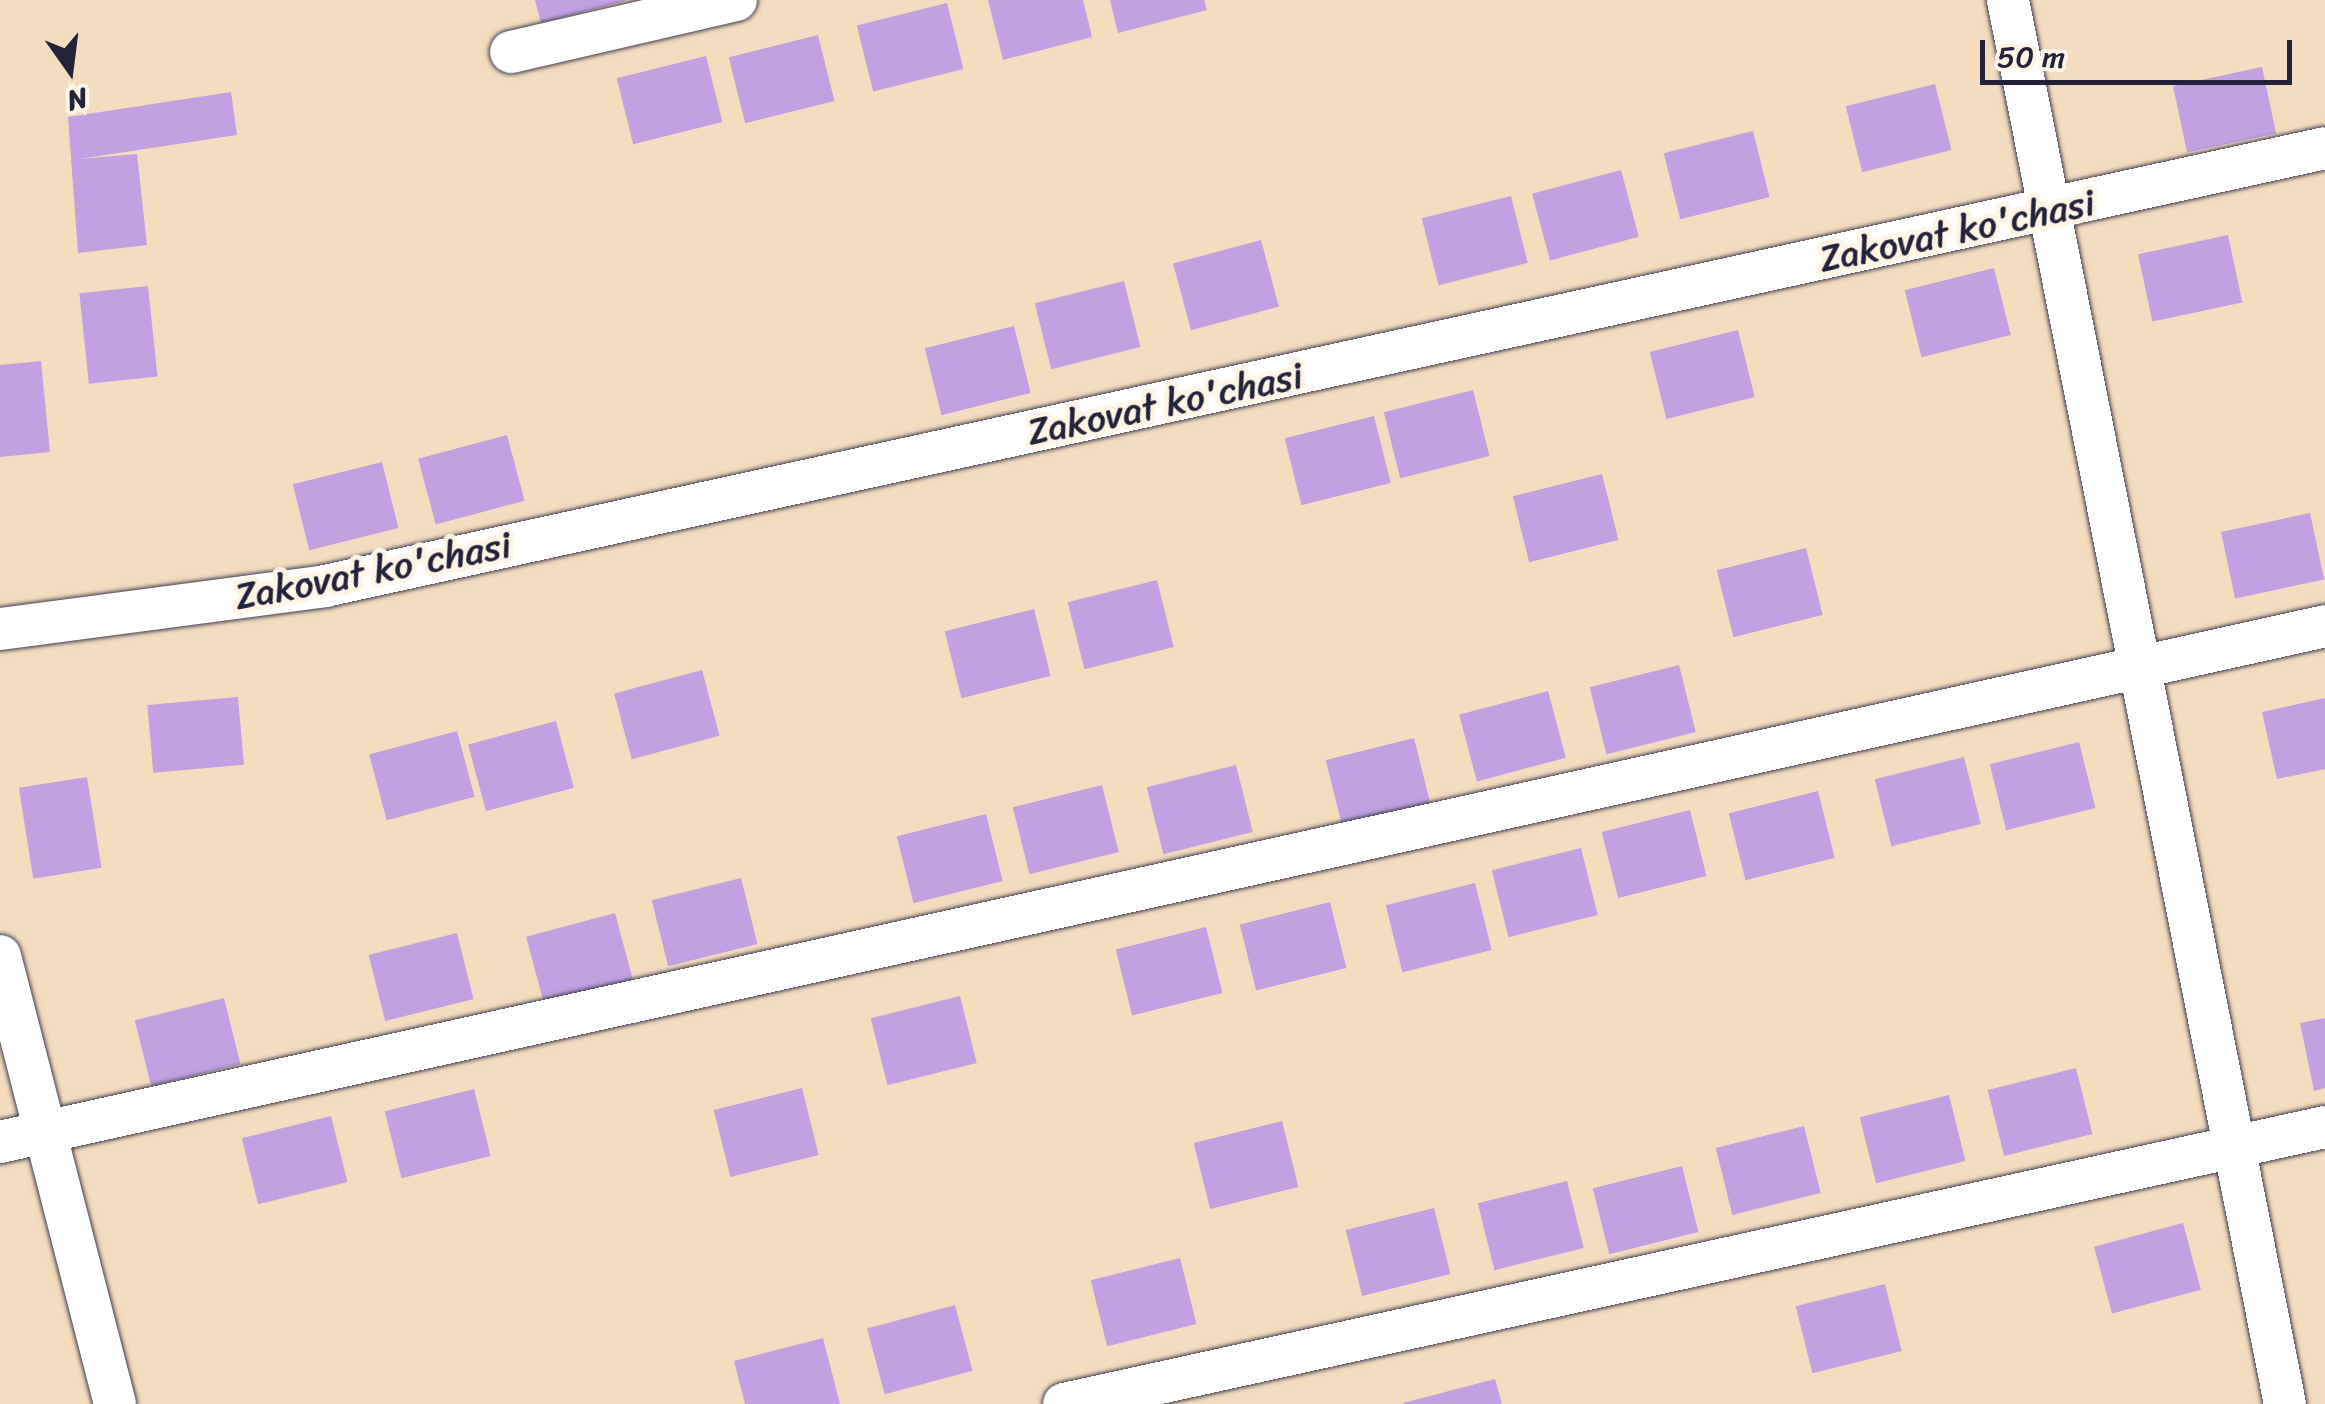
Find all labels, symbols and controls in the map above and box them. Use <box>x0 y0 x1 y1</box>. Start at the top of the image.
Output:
north arrow <box>20 20 120 120</box>
scale bar <box>1985 20 2298 82</box>
text: 50 m <box>1997 30 2065 84</box>
text: N <box>62 73 93 126</box>
street label: Zakovat ko'chasi <box>1815 180 2099 282</box>
street label: Zakovat ko'chasi <box>1023 353 1307 455</box>
street label: Zakovat ko'chasi <box>231 522 515 620</box>

